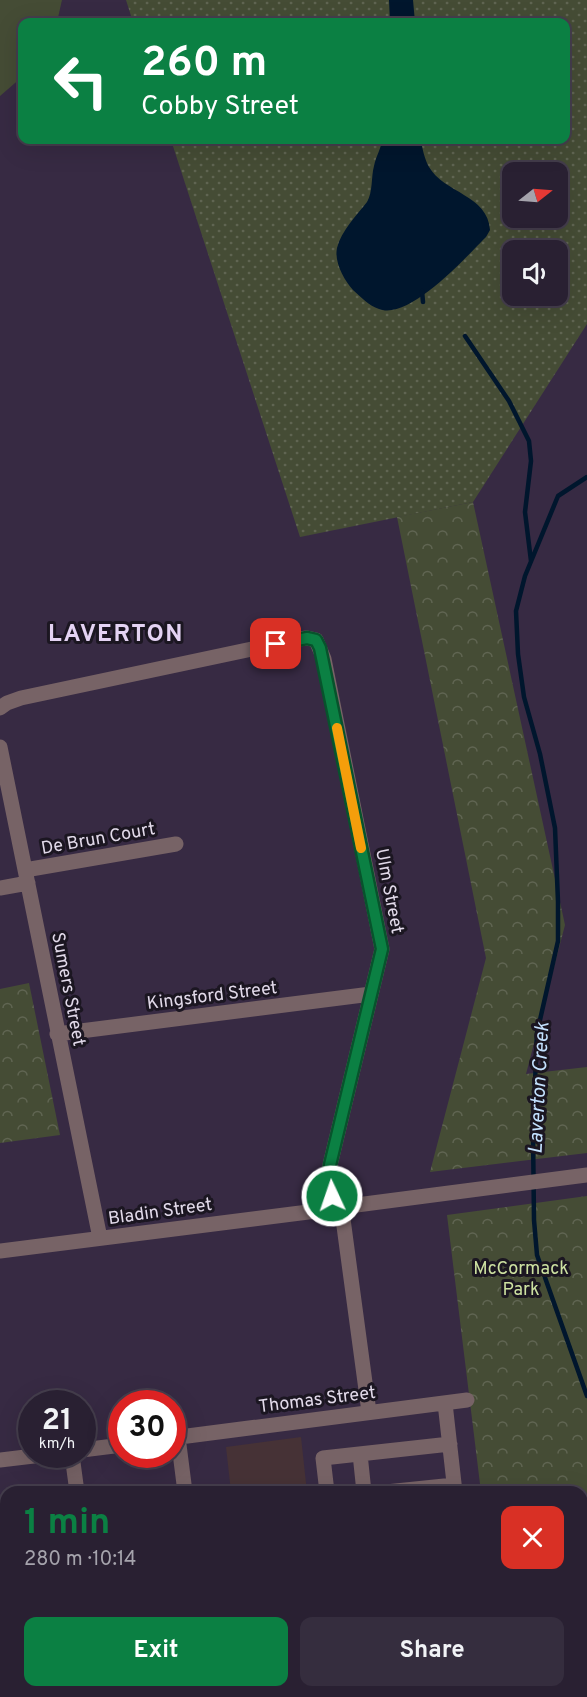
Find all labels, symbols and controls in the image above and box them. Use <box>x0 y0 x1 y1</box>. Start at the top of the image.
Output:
text: 260 m <box>141 38 267 91</box>
icon: left <box>42 42 120 120</box>
text: Cobby Street <box>141 90 299 124</box>
north arrow <box>502 162 568 228</box>
map controls <box>502 162 568 306</box>
button: sound <box>502 240 568 306</box>
pin <box>250 618 301 669</box>
district label: LAVERTON <box>48 620 184 650</box>
icon: arrive <box>259 627 292 660</box>
street label: De Brun Court <box>39 818 157 861</box>
street label: Ulm Street <box>369 847 408 936</box>
street label: Sumers Street <box>45 930 90 1048</box>
street label: Kingsford Street <box>146 977 279 1016</box>
water label: Laverton Creek <box>524 1021 556 1155</box>
position arrow <box>300 1164 364 1228</box>
street label: Bladin Street <box>107 1194 214 1231</box>
park label: McCormack Park <box>473 1258 569 1302</box>
street label: Thomas Street <box>257 1382 377 1419</box>
speed limit sign: 30 <box>108 1390 186 1468</box>
text: 21 <box>42 1403 72 1440</box>
text: km/h <box>39 1435 75 1454</box>
text: 1 min <box>24 1501 110 1547</box>
button: close <box>501 1506 564 1569</box>
text: 280 m · 10:14 <box>24 1547 136 1573</box>
button: Exit <box>24 1617 288 1686</box>
button: Share <box>300 1617 564 1686</box>

